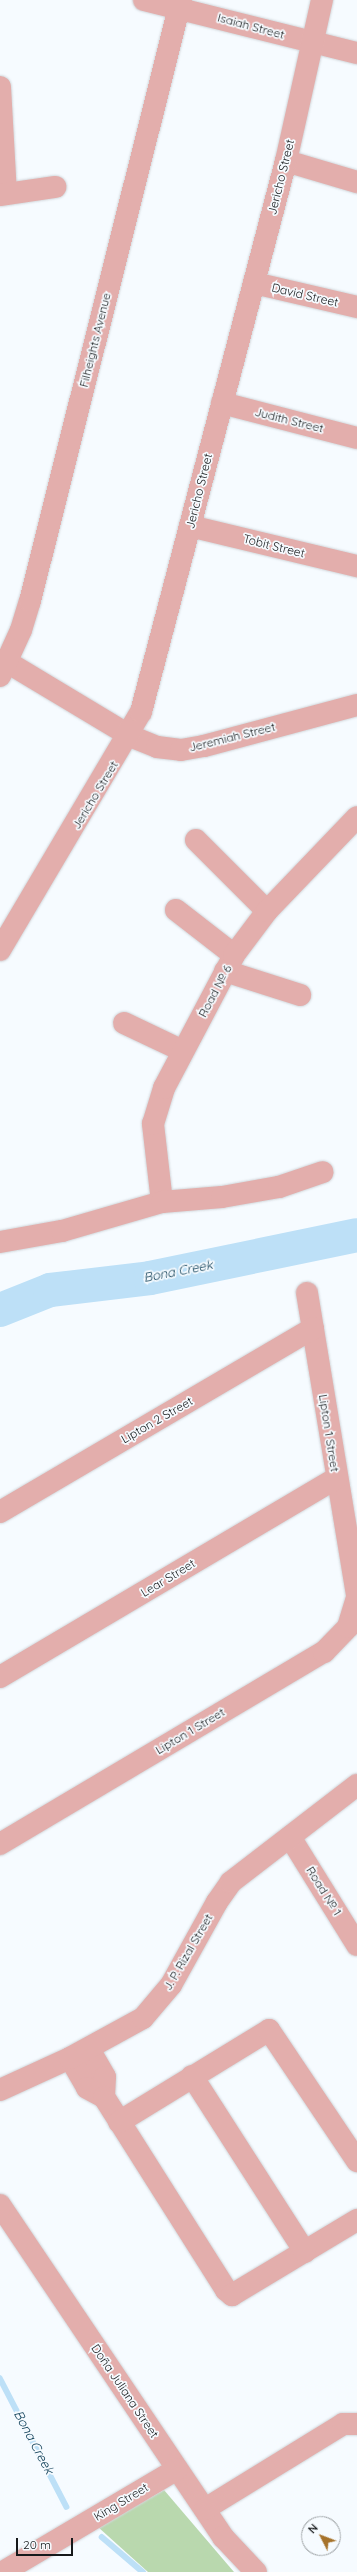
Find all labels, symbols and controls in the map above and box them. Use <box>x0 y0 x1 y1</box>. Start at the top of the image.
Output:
street label: Isaiah Street <box>216 10 286 42</box>
street label: Jericho Street <box>265 138 297 216</box>
street label: David Street <box>270 280 340 310</box>
street label: Filheights Avenue <box>76 291 114 389</box>
street label: Judith Street <box>253 404 325 436</box>
street label: Jericho Street <box>183 452 215 530</box>
street label: Tobit Street <box>242 531 306 561</box>
street label: Jeremiah Street <box>187 719 277 755</box>
street label: Jericho Street <box>69 758 121 832</box>
street label: Road № 6 <box>195 962 235 1020</box>
water label: Bona Creek <box>142 1257 214 1285</box>
street label: Lipton 1 Street <box>316 1393 342 1473</box>
street label: Lipton 2 Street <box>119 1394 195 1446</box>
street label: Lear Street <box>138 1556 198 1600</box>
street label: Lipton 1 Street <box>153 1705 227 1757</box>
street label: Road № 1 <box>303 1864 345 1918</box>
street label: J. P. Rizal Street <box>160 1911 216 1993</box>
street label: Doña Juliana Street <box>88 2341 162 2441</box>
water label: Bona Creek <box>11 2407 57 2477</box>
street label: King Street <box>91 2480 151 2524</box>
north arrow <box>301 2516 341 2556</box>
text: N <box>305 2521 321 2536</box>
scale bar <box>18 2530 75 2556</box>
text: 20 m <box>23 2537 51 2552</box>

